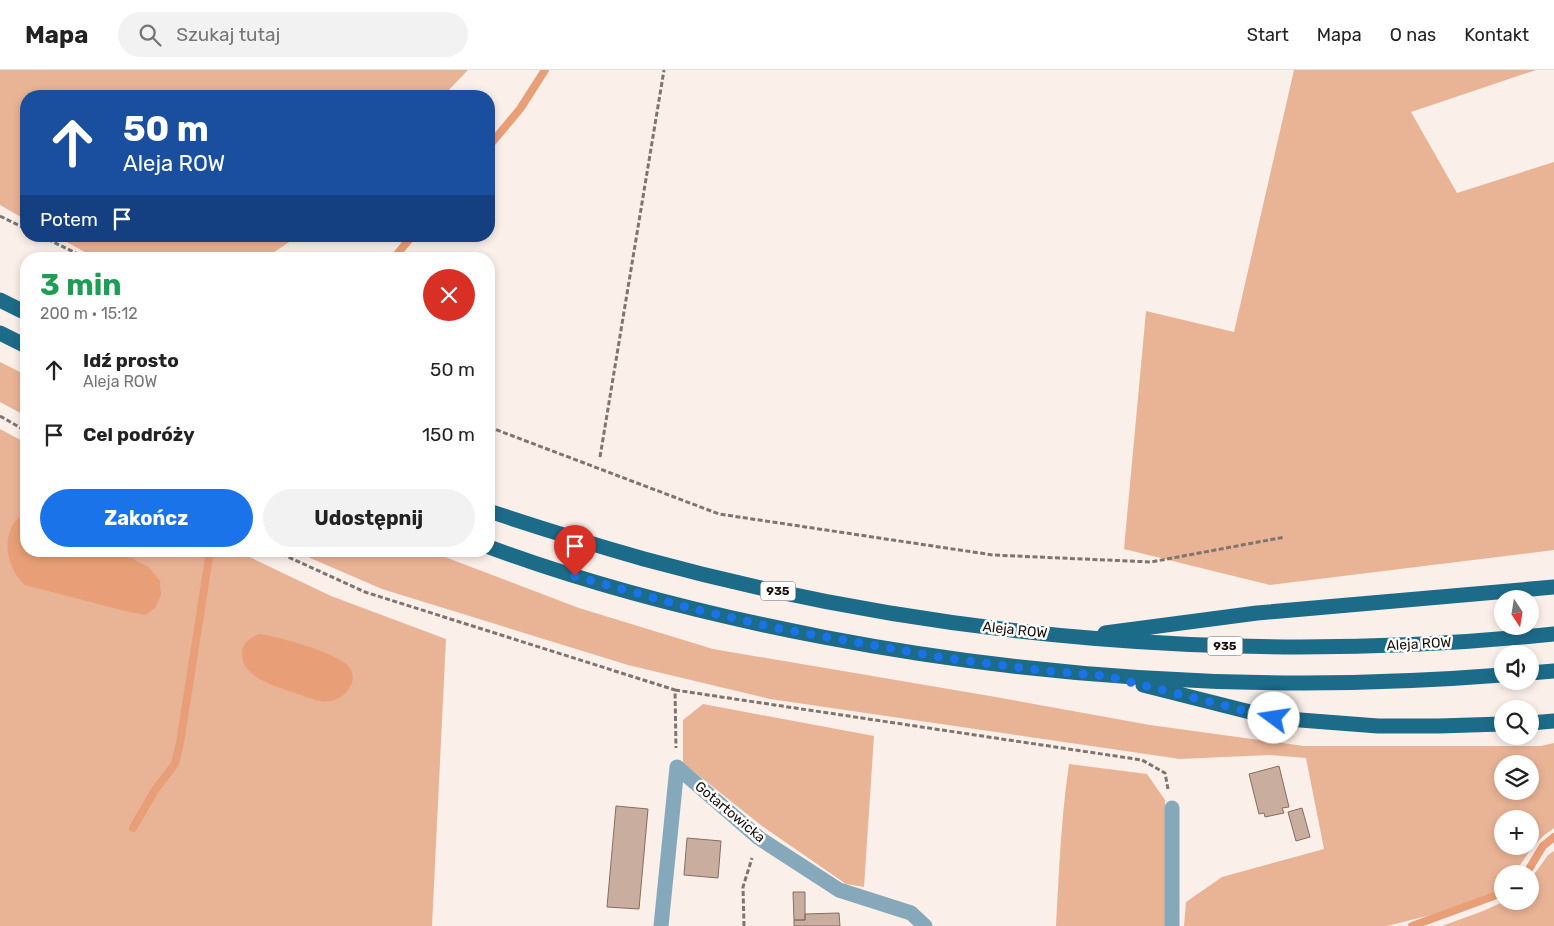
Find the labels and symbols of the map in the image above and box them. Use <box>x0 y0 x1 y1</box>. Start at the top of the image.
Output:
pin <box>554 525 596 576</box>
road number: 935 <box>760 582 796 600</box>
north arrow <box>1494 590 1539 635</box>
street label: Aleja ROW <box>982 618 1048 642</box>
street label: Aleja ROW <box>1386 634 1452 654</box>
road number: 935 <box>1208 636 1242 656</box>
position arrow <box>1247 691 1299 743</box>
street label: Gotartowicka <box>691 778 769 846</box>

